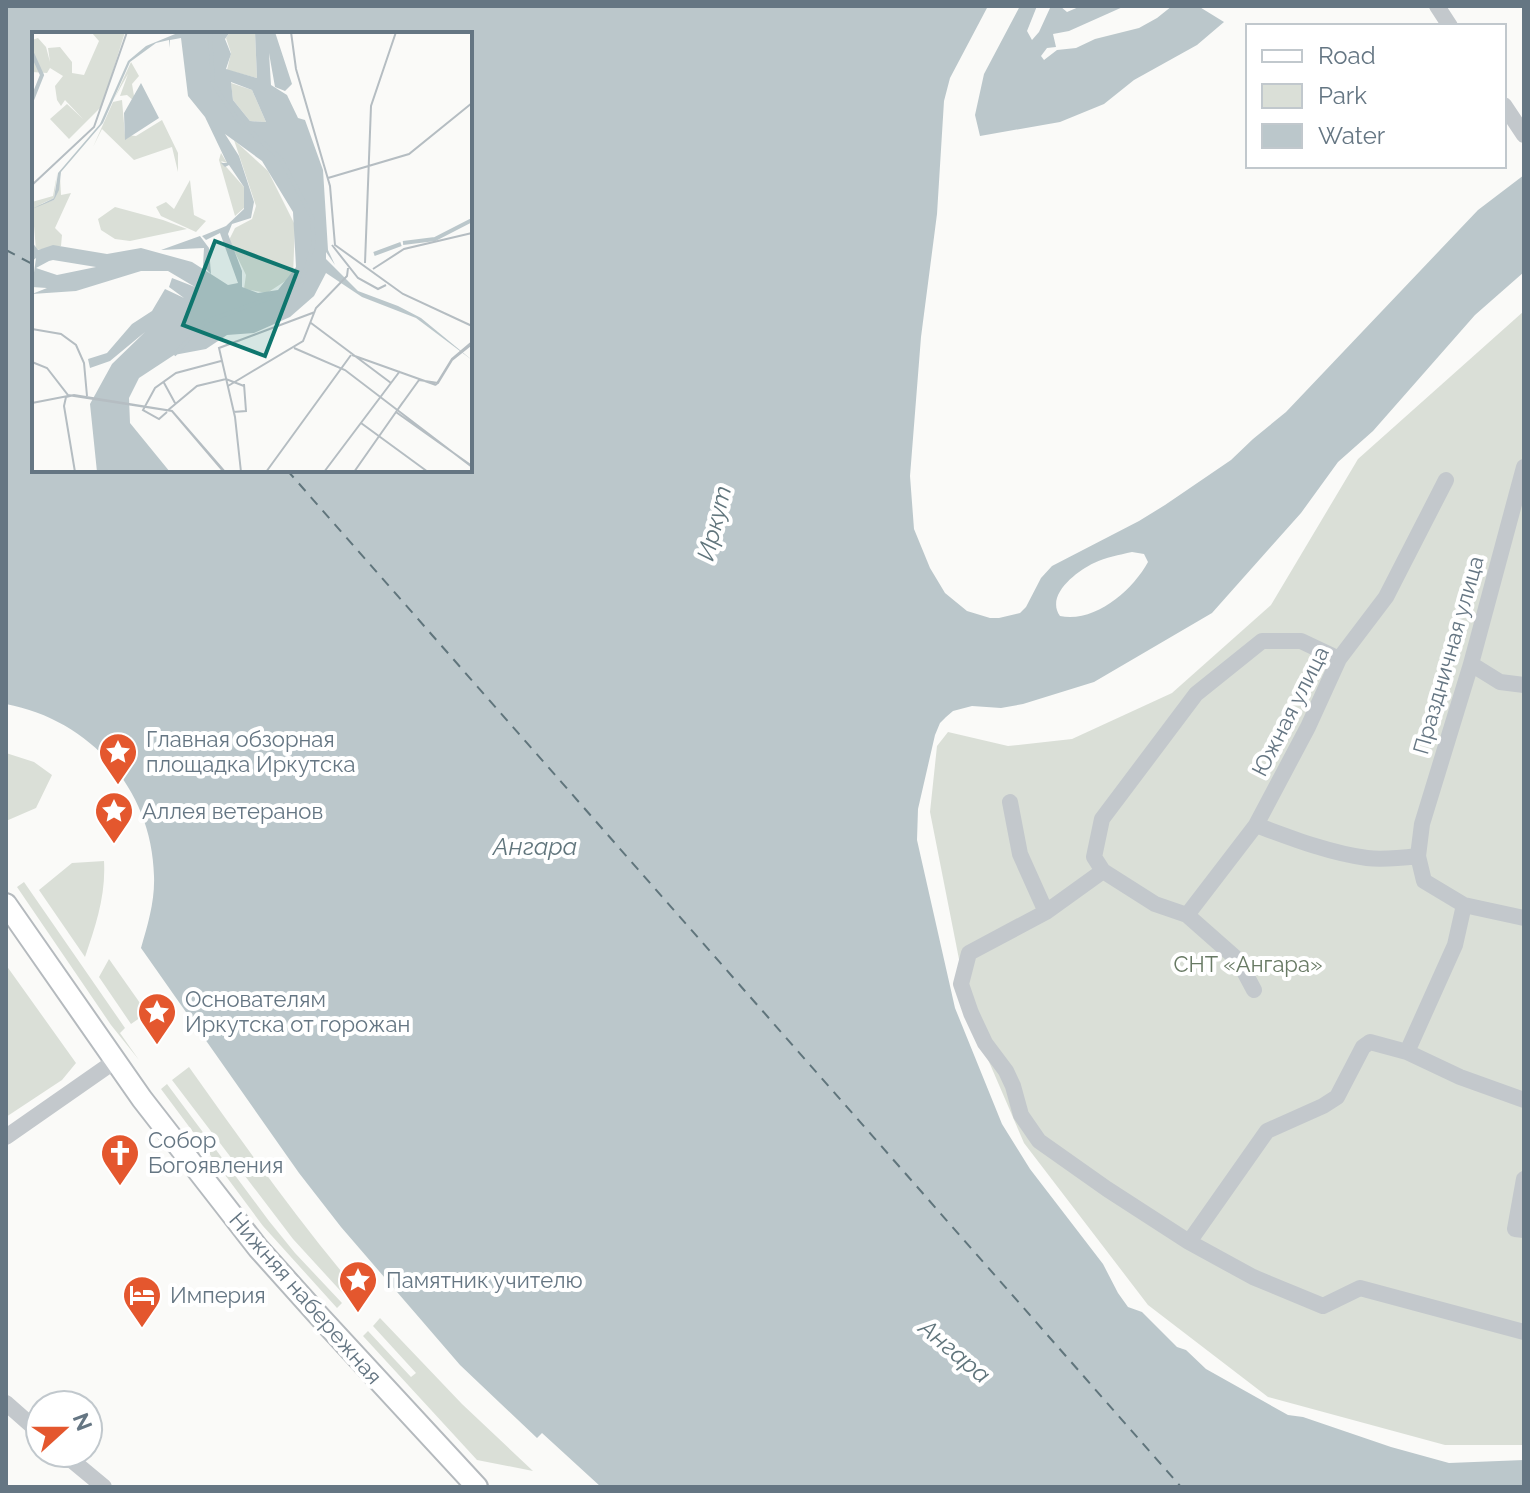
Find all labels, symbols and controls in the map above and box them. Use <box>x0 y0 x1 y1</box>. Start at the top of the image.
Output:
legend <box>1246 24 1506 168</box>
inset map <box>32 32 472 472</box>
text: Road <box>1318 41 1376 70</box>
text: Park <box>1318 81 1367 110</box>
text: Water <box>1318 121 1386 150</box>
water label: Иркут <box>691 483 737 563</box>
street label: Праздничная улица <box>1407 553 1489 757</box>
street label: Южная улица <box>1246 642 1334 780</box>
place label: Главная обзорная площадка Иркутска <box>146 726 356 777</box>
place icon: Главная обзорная площадка Иркутска <box>97 731 139 786</box>
place icon: Аллея ветеранов <box>93 790 135 845</box>
place label: Аллея ветеранов <box>142 798 323 824</box>
water label: Ангара <box>491 832 577 861</box>
park label: СНТ «Ангара» <box>1173 951 1323 977</box>
place label: Основателям Иркутска от горожан <box>185 986 410 1037</box>
place icon: Основателям Иркутска от горожан <box>136 991 178 1046</box>
place label: Собор Богоявления <box>148 1127 283 1178</box>
church icon: Собор Богоявления <box>99 1132 141 1187</box>
street label: Нижняя набережная <box>224 1207 388 1389</box>
place icon: Памятник учителю <box>337 1259 379 1314</box>
place label: Памятник учителю <box>386 1267 583 1293</box>
hotel icon: Империя <box>121 1274 163 1329</box>
place label: Империя <box>170 1282 266 1308</box>
water label: Ангара <box>912 1312 997 1389</box>
north arrow <box>24 1389 104 1469</box>
text: N <box>68 1409 98 1434</box>

